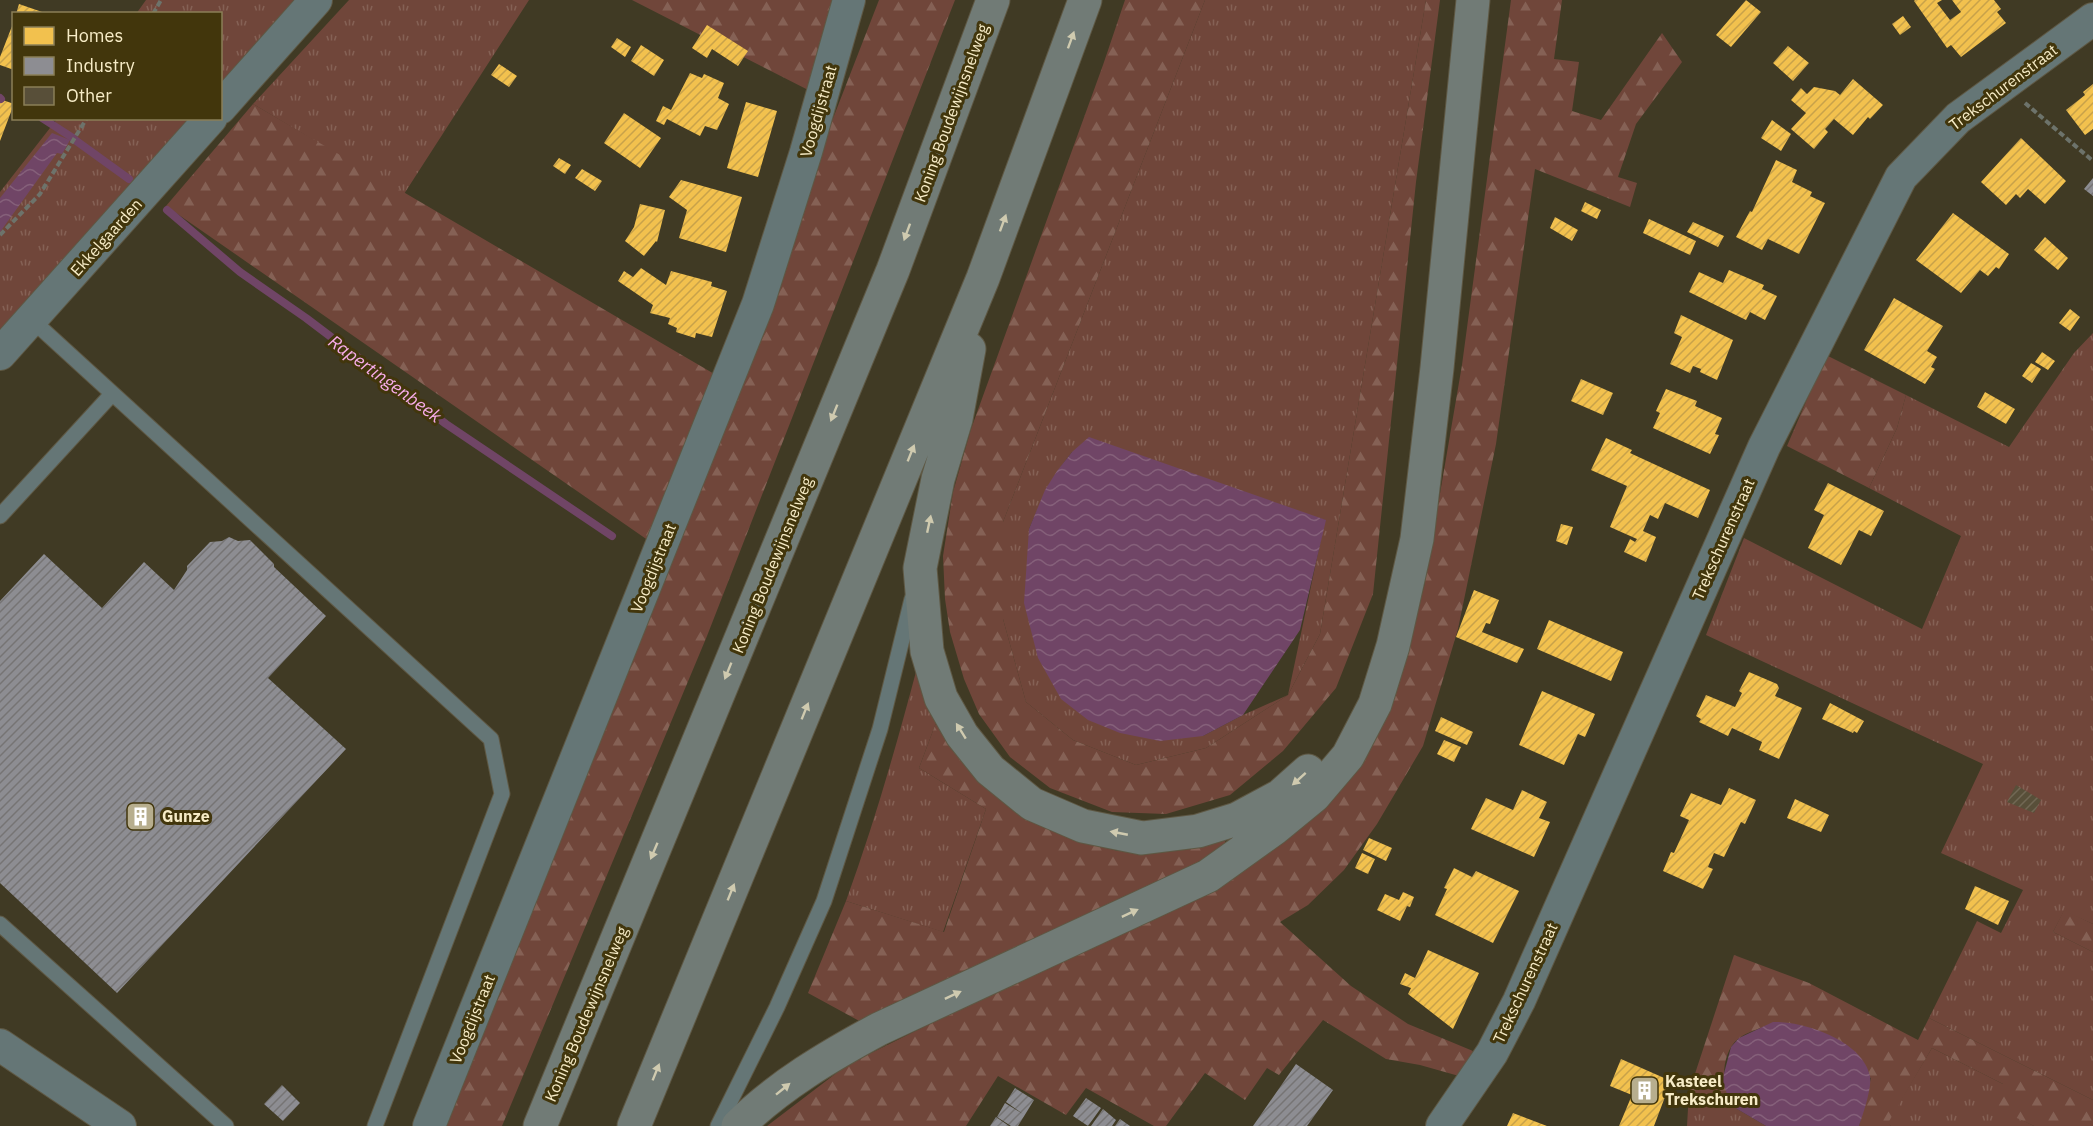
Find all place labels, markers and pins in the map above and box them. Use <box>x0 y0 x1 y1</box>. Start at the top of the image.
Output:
building icon: Gunze <box>125 800 157 832</box>
place label: Gunze <box>162 806 210 826</box>
place label: Kasteel Trekschuren <box>1665 1071 1758 1109</box>
building icon: Kasteel Trekschuren <box>1628 1074 1660 1106</box>

